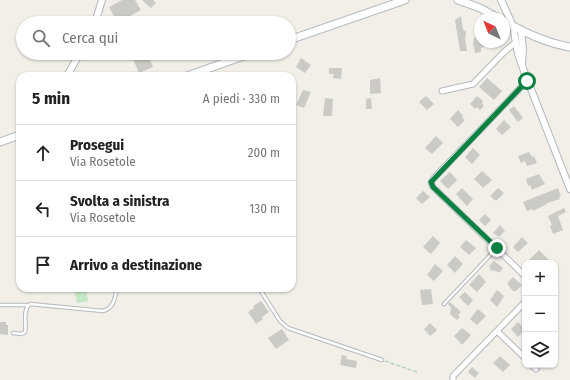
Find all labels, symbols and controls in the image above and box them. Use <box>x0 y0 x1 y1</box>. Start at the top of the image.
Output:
north arrow <box>474 12 510 48</box>
search box <box>16 16 296 60</box>
icon: search <box>30 27 52 49</box>
text: Cerca qui <box>62 29 118 47</box>
route start <box>518 72 536 90</box>
text: 5 min <box>32 88 70 109</box>
text: A piedi · 330 m <box>203 91 280 106</box>
text: Prosegui <box>70 136 124 154</box>
icon: ahead <box>32 142 54 164</box>
text: 200 m <box>248 145 280 160</box>
text: Via Rosetole <box>70 154 136 169</box>
text: Svolta a sinistra <box>70 192 170 210</box>
icon: left <box>32 198 54 220</box>
text: 130 m <box>249 201 280 216</box>
text: Via Rosetole <box>70 210 136 225</box>
route end <box>488 239 506 257</box>
icon: arrive <box>32 254 54 276</box>
text: Arrivo a destinazione <box>70 256 202 274</box>
map controls <box>522 260 558 368</box>
button: + <box>522 260 558 296</box>
button: − <box>522 296 558 332</box>
button: layers <box>522 332 558 368</box>

